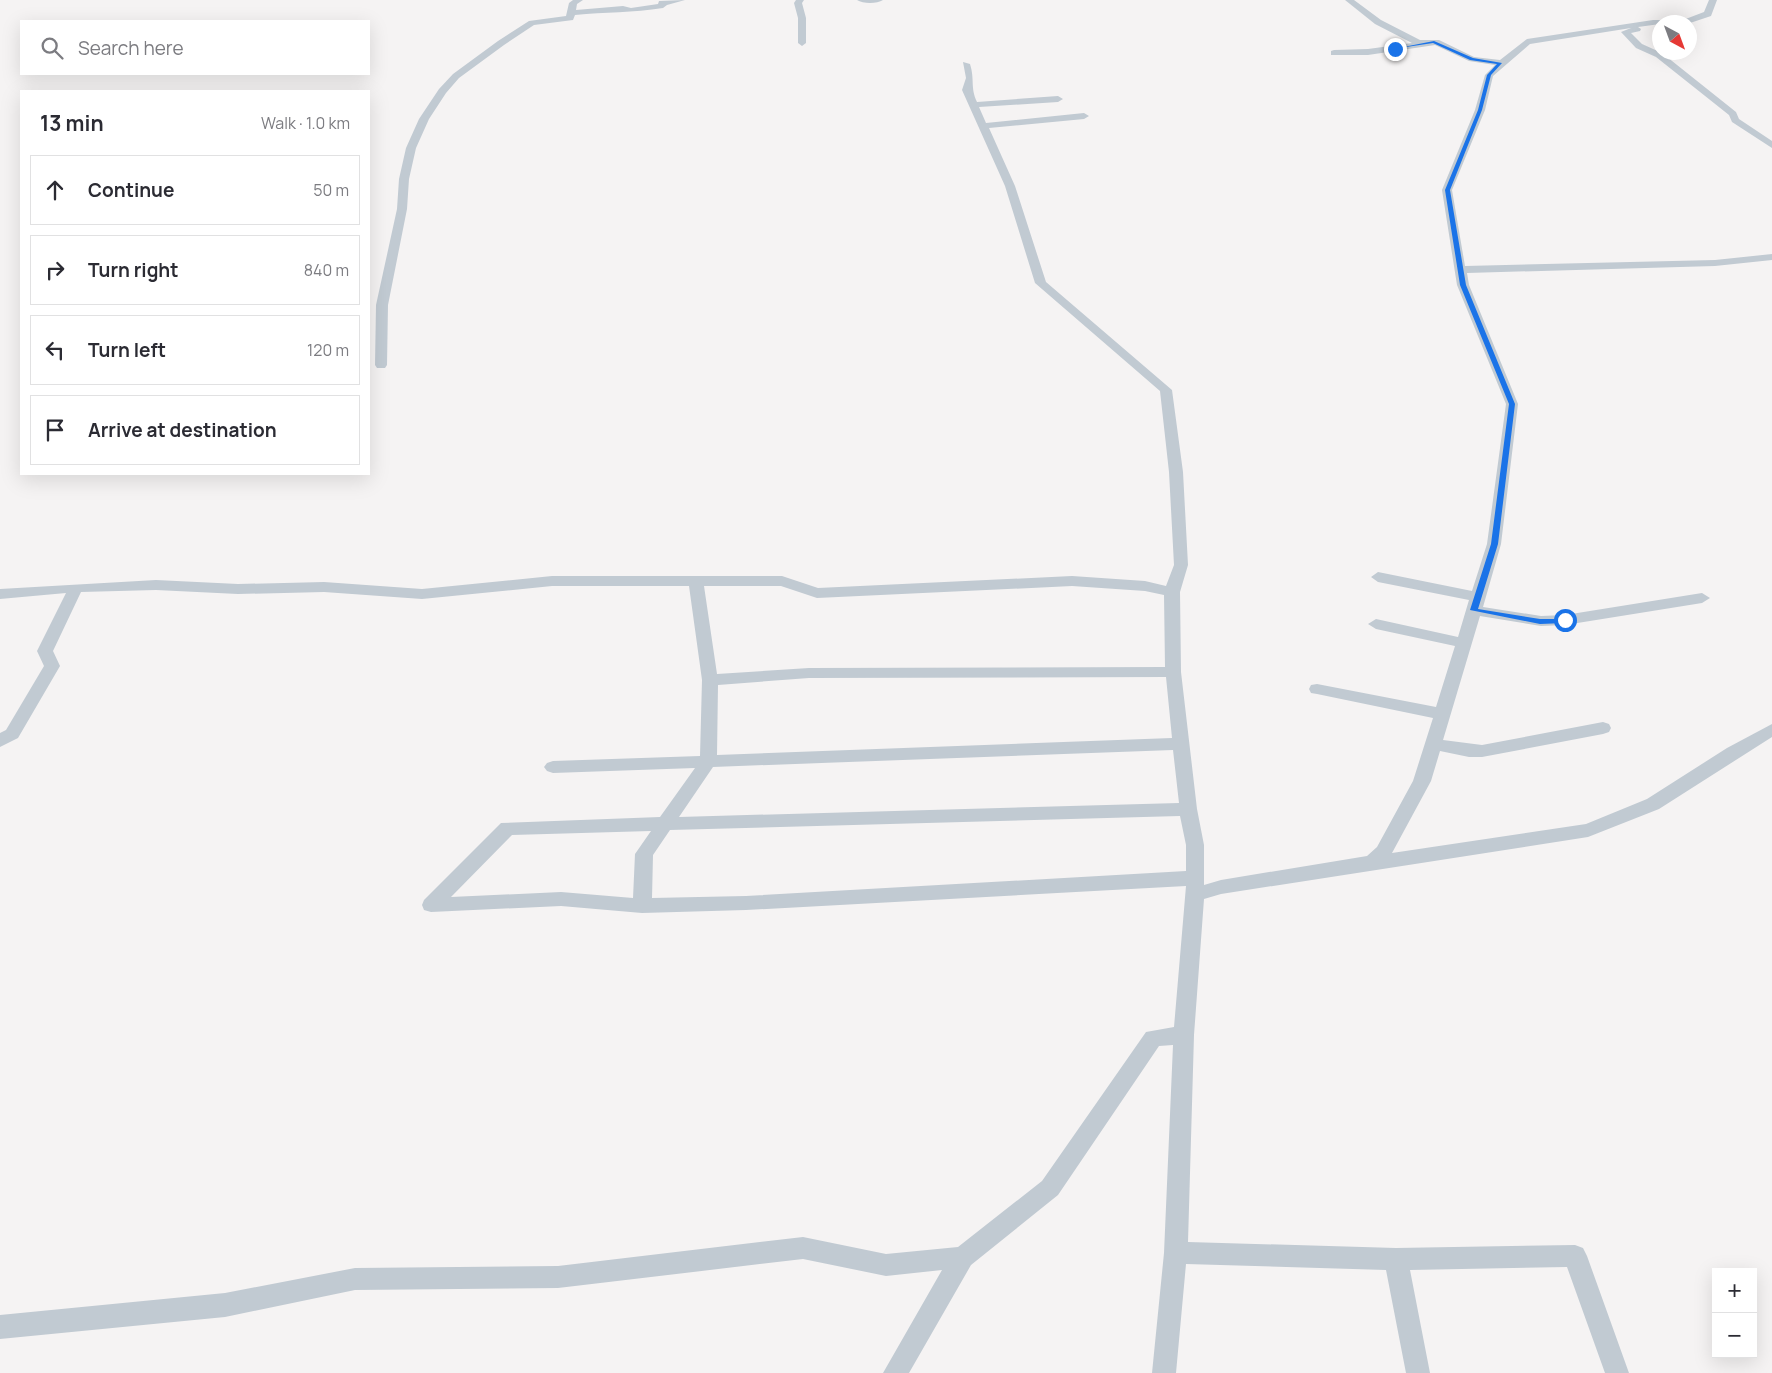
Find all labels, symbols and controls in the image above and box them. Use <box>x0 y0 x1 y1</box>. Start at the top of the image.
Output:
north arrow <box>1652 15 1697 60</box>
search box <box>20 20 370 75</box>
icon: search <box>38 34 66 62</box>
text: Search here <box>78 35 184 61</box>
route end <box>1384 38 1407 61</box>
text: 13 min <box>40 109 104 137</box>
text: Walk · 1.0 km <box>261 112 350 134</box>
icon: ahead <box>41 176 69 204</box>
text: Continue <box>88 177 174 203</box>
text: 50 m <box>313 179 349 201</box>
icon: right <box>41 256 69 284</box>
text: Turn right <box>88 257 178 283</box>
text: 840 m <box>304 259 349 281</box>
icon: left <box>41 336 69 364</box>
text: Turn left <box>88 337 166 363</box>
text: 120 m <box>307 339 349 361</box>
icon: arrive <box>41 416 69 444</box>
text: Arrive at destination <box>88 417 277 443</box>
route start <box>1554 609 1577 632</box>
map controls <box>1712 1268 1757 1358</box>
button: + <box>1712 1268 1757 1313</box>
button: − <box>1712 1313 1757 1358</box>

